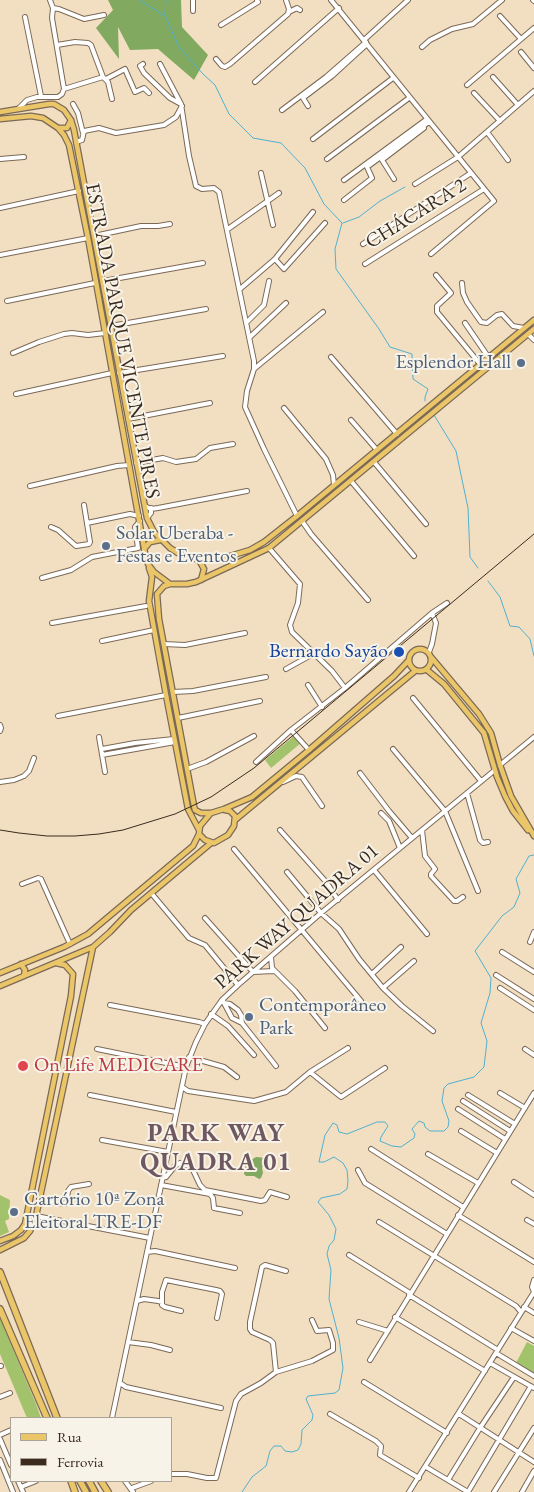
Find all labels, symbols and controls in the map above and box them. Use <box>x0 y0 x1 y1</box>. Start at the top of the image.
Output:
street label: CHÁCARA 2 <box>361 174 471 254</box>
street label: ESTRADA PARQUE VICENTE PIRES <box>80 181 164 501</box>
place label: Esplendor Hall <box>396 351 511 375</box>
marker: Esplendor Hall <box>515 357 527 369</box>
place label: Solar Uberaba - Festas e Eventos <box>116 522 236 569</box>
marker: Solar Uberaba - Festas e Eventos <box>100 540 112 552</box>
place label: Bernardo Sayão <box>269 640 388 664</box>
marker: Bernardo Sayão <box>392 645 406 659</box>
street label: PARK WAY QUADRA 01 <box>210 839 384 995</box>
place label: Contemporâneo Park <box>259 994 386 1041</box>
marker: Contemporâneo Park <box>243 1011 255 1023</box>
place label: On Life MEDICARE <box>34 1054 203 1078</box>
marker: On Life MEDICARE <box>16 1059 30 1073</box>
district label: PARK WAY QUADRA 01 <box>139 1119 293 1178</box>
place label: Cartório 10ª Zona Eleitoral TRE-DF <box>24 1188 164 1235</box>
marker: Cartório 10ª Zona Eleitoral TRE-DF <box>8 1206 20 1218</box>
legend <box>10 1417 172 1482</box>
text: Rua <box>57 1427 82 1446</box>
text: Ferrovia <box>57 1452 104 1471</box>

